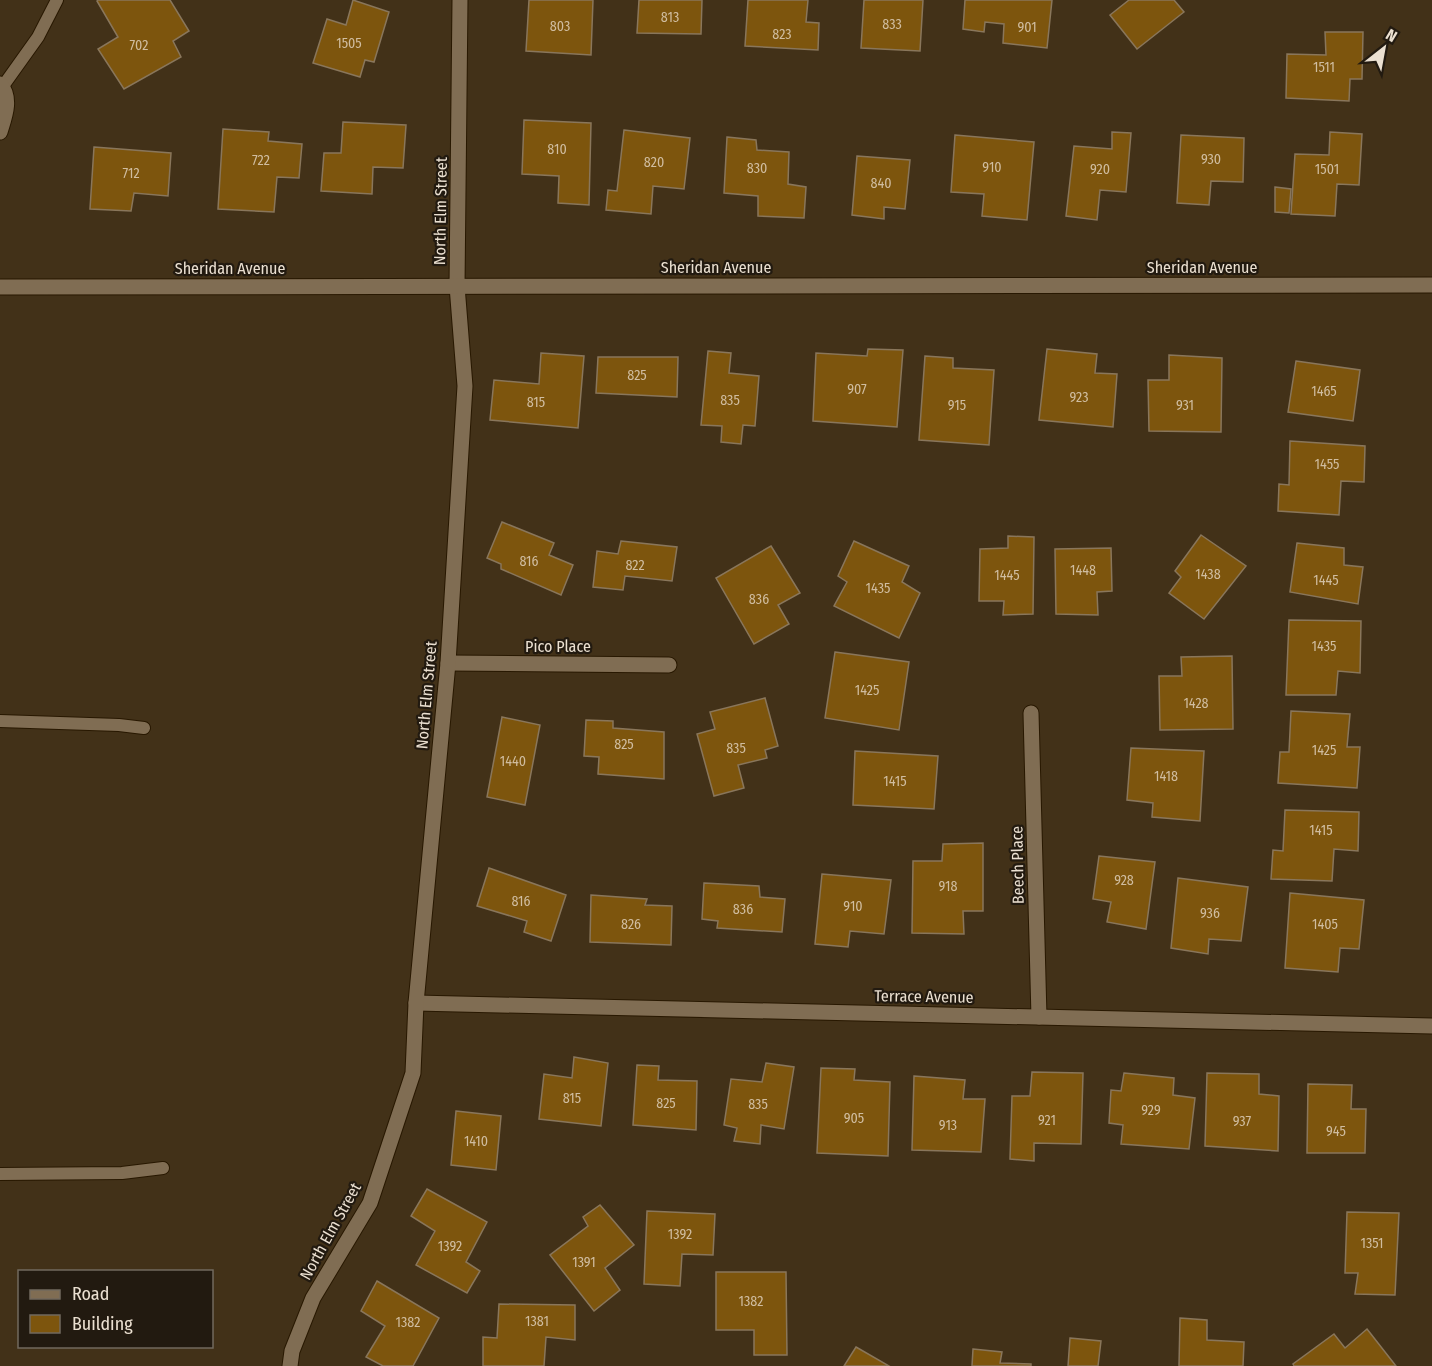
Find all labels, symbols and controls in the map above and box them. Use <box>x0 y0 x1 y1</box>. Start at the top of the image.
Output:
house number: 813 <box>661 9 679 26</box>
house number: 833 <box>882 16 902 33</box>
house number: 803 <box>550 18 570 35</box>
north arrow <box>1354 18 1414 78</box>
house number: 901 <box>1017 19 1037 36</box>
text: N <box>1382 25 1400 46</box>
house number: 823 <box>772 26 792 43</box>
house number: 1505 <box>336 35 362 52</box>
house number: 702 <box>130 37 148 54</box>
house number: 1511 <box>1313 59 1335 76</box>
house number: 810 <box>547 141 567 158</box>
house number: 930 <box>1201 151 1221 168</box>
house number: 722 <box>252 152 270 169</box>
house number: 820 <box>644 154 664 171</box>
street label: North Elm Street <box>430 156 451 265</box>
house number: 910 <box>982 159 1002 176</box>
house number: 830 <box>747 160 767 177</box>
house number: 920 <box>1090 161 1110 178</box>
house number: 1501 <box>1315 161 1339 178</box>
house number: 712 <box>122 165 140 182</box>
house number: 840 <box>870 175 892 192</box>
street label: Sheridan Avenue <box>661 258 771 277</box>
street label: Sheridan Avenue <box>1147 258 1257 277</box>
street label: Sheridan Avenue <box>175 259 285 278</box>
house number: 825 <box>627 367 647 384</box>
house number: 907 <box>847 381 867 398</box>
house number: 1465 <box>1311 383 1337 400</box>
house number: 923 <box>1069 389 1089 406</box>
house number: 835 <box>720 392 740 409</box>
house number: 815 <box>527 394 545 411</box>
house number: 915 <box>948 397 966 414</box>
house number: 931 <box>1176 397 1194 414</box>
house number: 1455 <box>1315 456 1339 473</box>
house number: 816 <box>519 553 539 570</box>
house number: 822 <box>625 557 645 574</box>
house number: 1448 <box>1070 562 1096 579</box>
house number: 1438 <box>1195 566 1221 583</box>
house number: 1445 <box>994 567 1020 584</box>
house number: 1445 <box>1313 572 1339 589</box>
house number: 1435 <box>866 580 890 597</box>
house number: 836 <box>749 591 769 608</box>
street label: Pico Place <box>525 637 591 656</box>
house number: 1435 <box>1312 638 1336 655</box>
street label: North Elm Street <box>412 640 441 750</box>
house number: 1425 <box>855 682 879 699</box>
house number: 1428 <box>1183 695 1209 712</box>
house number: 825 <box>614 736 634 753</box>
house number: 835 <box>726 740 746 757</box>
house number: 1425 <box>1312 742 1336 759</box>
house number: 1440 <box>500 753 526 770</box>
house number: 1418 <box>1154 768 1178 785</box>
house number: 1415 <box>883 773 907 790</box>
house number: 1415 <box>1309 822 1333 839</box>
street label: Beech Place <box>1007 826 1028 904</box>
house number: 928 <box>1114 872 1134 889</box>
house number: 918 <box>938 878 958 895</box>
house number: 816 <box>511 893 531 910</box>
house number: 910 <box>843 898 863 915</box>
house number: 836 <box>733 901 753 918</box>
house number: 936 <box>1200 905 1220 922</box>
house number: 826 <box>621 916 641 933</box>
house number: 1405 <box>1312 916 1338 933</box>
street label: Terrace Avenue <box>874 986 974 1007</box>
house number: 815 <box>563 1090 581 1107</box>
house number: 825 <box>656 1095 676 1112</box>
house number: 835 <box>748 1096 768 1113</box>
house number: 929 <box>1141 1102 1161 1119</box>
house number: 905 <box>844 1110 864 1127</box>
house number: 921 <box>1038 1112 1056 1129</box>
house number: 937 <box>1233 1113 1252 1130</box>
house number: 913 <box>939 1117 957 1134</box>
house number: 945 <box>1326 1123 1346 1140</box>
house number: 1410 <box>464 1133 488 1150</box>
street label: North Elm Street <box>296 1179 365 1283</box>
house number: 1392 <box>668 1226 692 1243</box>
house number: 1351 <box>1361 1235 1383 1252</box>
house number: 1392 <box>438 1238 462 1255</box>
house number: 1391 <box>572 1254 596 1271</box>
legend <box>18 1270 213 1348</box>
text: Road <box>72 1283 109 1305</box>
house number: 1382 <box>739 1293 763 1310</box>
text: Building <box>72 1313 133 1335</box>
house number: 1381 <box>525 1313 549 1330</box>
house number: 1382 <box>396 1314 420 1331</box>

